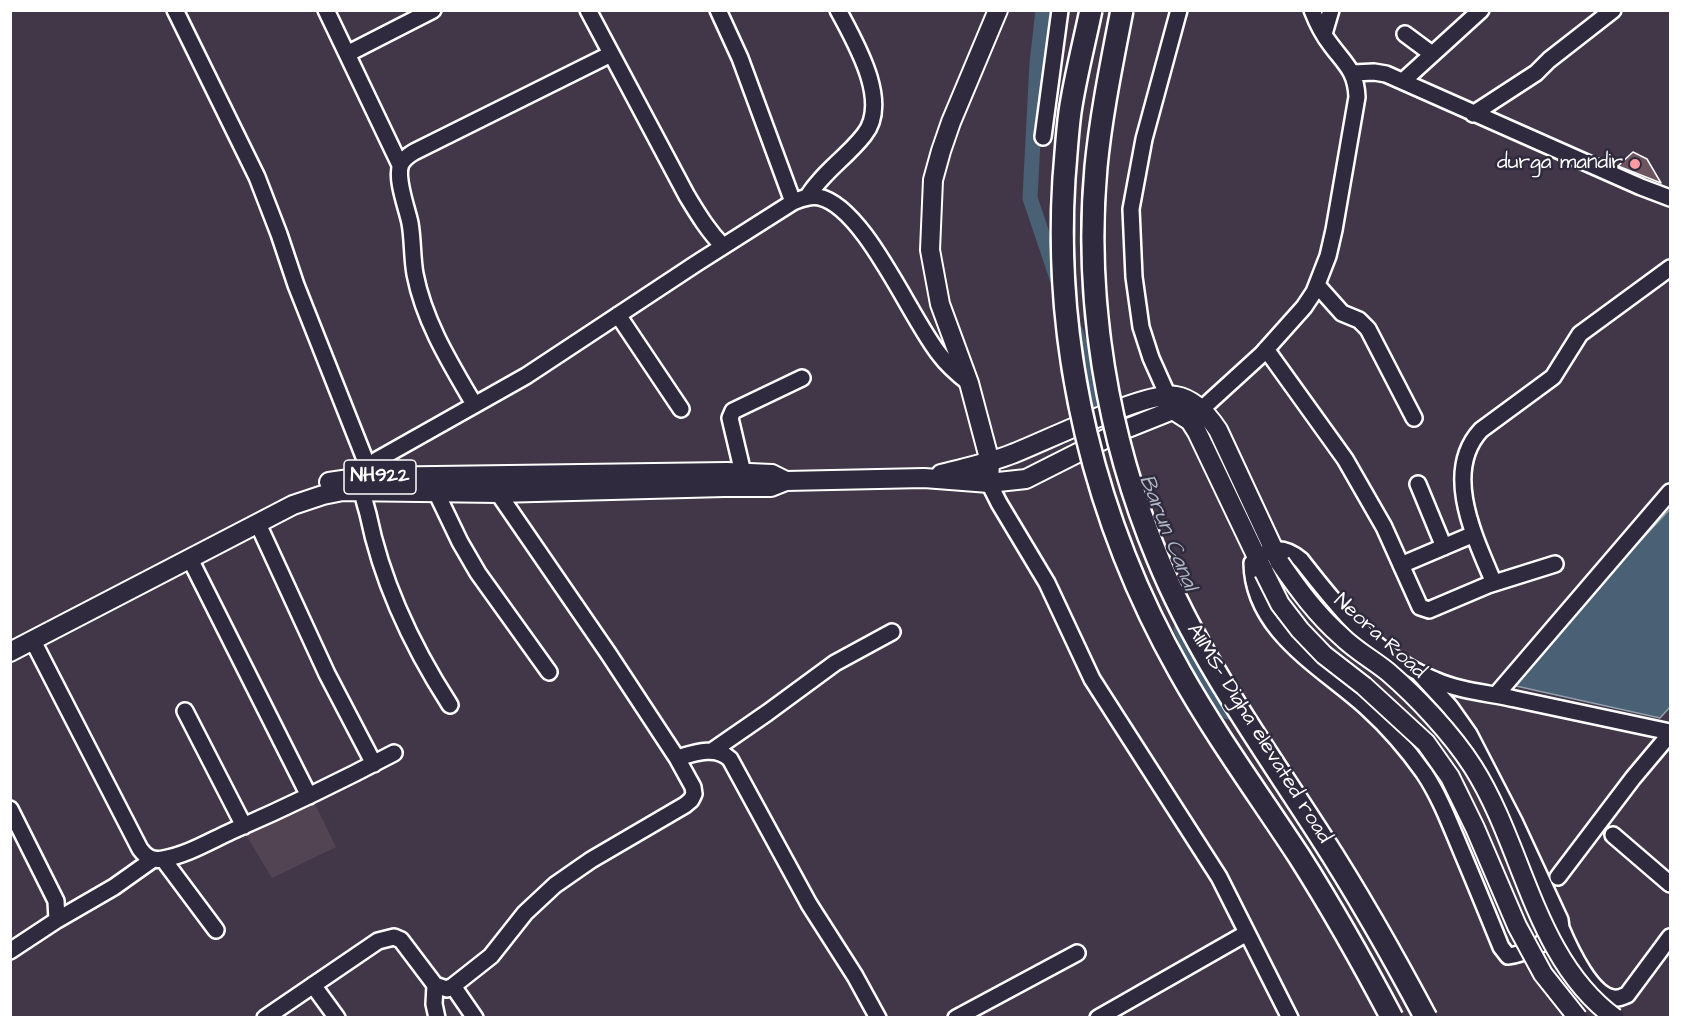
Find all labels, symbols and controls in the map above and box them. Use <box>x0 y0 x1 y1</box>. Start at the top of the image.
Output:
place label: durga mandir <box>1497 151 1623 177</box>
marker: durga mandir <box>1628 157 1642 171</box>
road number: NH922 <box>344 460 416 494</box>
water label: Barun Canal <box>1132 471 1202 595</box>
street label: Neora Road <box>1328 589 1430 685</box>
street label: AIIMS- Digha elevated road <box>1180 620 1336 848</box>

